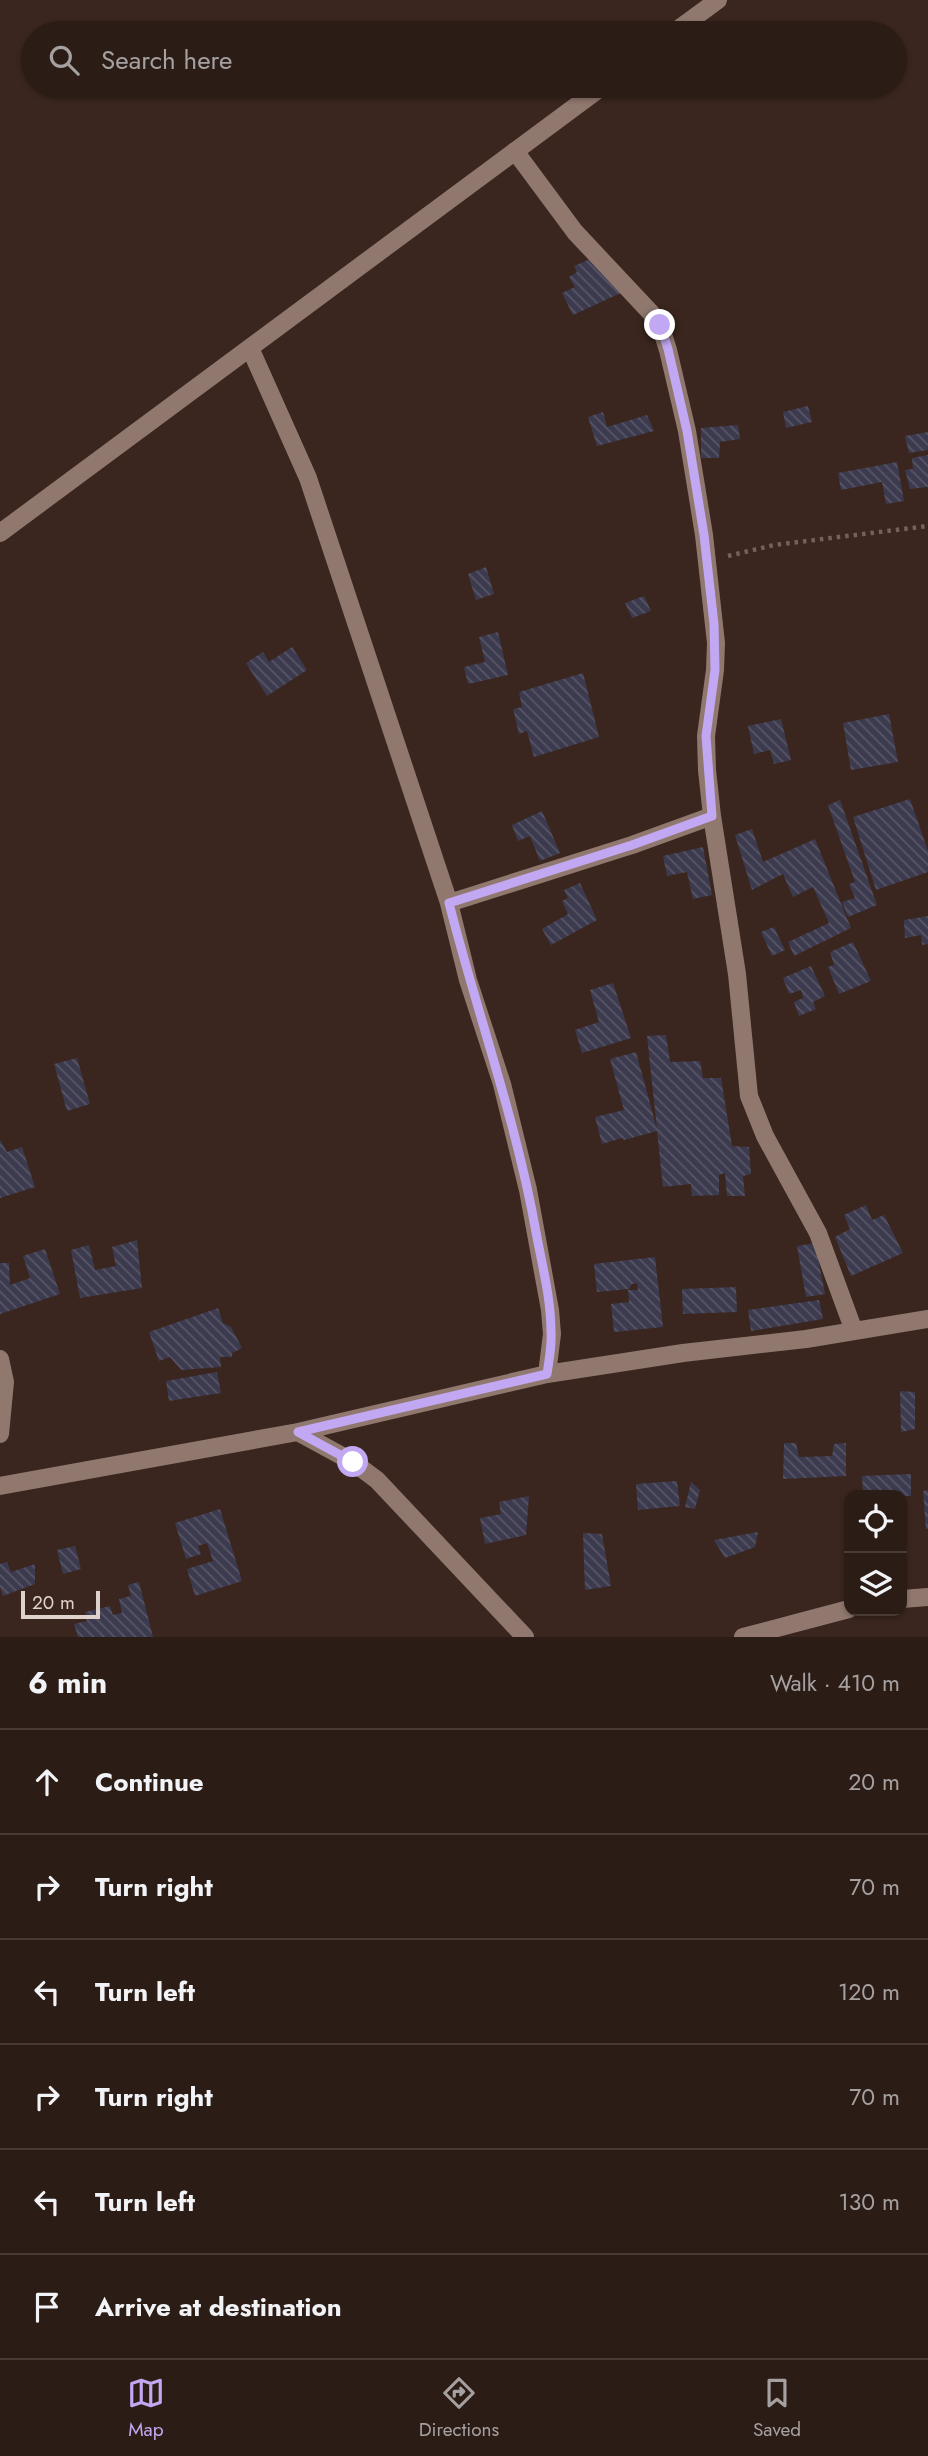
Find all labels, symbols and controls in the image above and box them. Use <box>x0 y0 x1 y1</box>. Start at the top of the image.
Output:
search box <box>21 21 907 98</box>
icon: search <box>45 41 83 79</box>
text: Search here <box>101 41 233 79</box>
route end <box>644 309 675 340</box>
route start <box>337 1446 368 1477</box>
map controls <box>844 1490 907 1616</box>
button: locate <box>844 1490 907 1553</box>
button: layers <box>844 1553 907 1616</box>
scale bar <box>21 1588 100 1620</box>
text: 20 m <box>32 1589 75 1616</box>
text: 6 min <box>28 1661 107 1704</box>
text: Walk · 410 m <box>770 1666 900 1700</box>
icon: ahead <box>28 1763 66 1801</box>
text: Continue <box>95 1763 204 1801</box>
text: 20 m <box>848 1765 900 1799</box>
icon: right <box>28 1868 66 1906</box>
text: Turn right <box>95 1868 213 1906</box>
text: 70 m <box>849 1870 900 1904</box>
icon: left <box>28 1973 66 2011</box>
text: Turn left <box>95 1973 195 2011</box>
text: 120 m <box>838 1975 900 2009</box>
icon: right <box>28 2078 66 2116</box>
text: Turn right <box>95 2078 213 2116</box>
text: 70 m <box>849 2080 900 2114</box>
icon: left <box>28 2183 66 2221</box>
text: Turn left <box>95 2183 195 2221</box>
text: 130 m <box>838 2185 900 2219</box>
icon: arrive <box>28 2288 66 2326</box>
text: Arrive at destination <box>95 2288 342 2326</box>
tab: Map <box>127 2374 165 2443</box>
tab: Directions <box>419 2374 499 2443</box>
tab: Saved <box>753 2374 801 2443</box>

